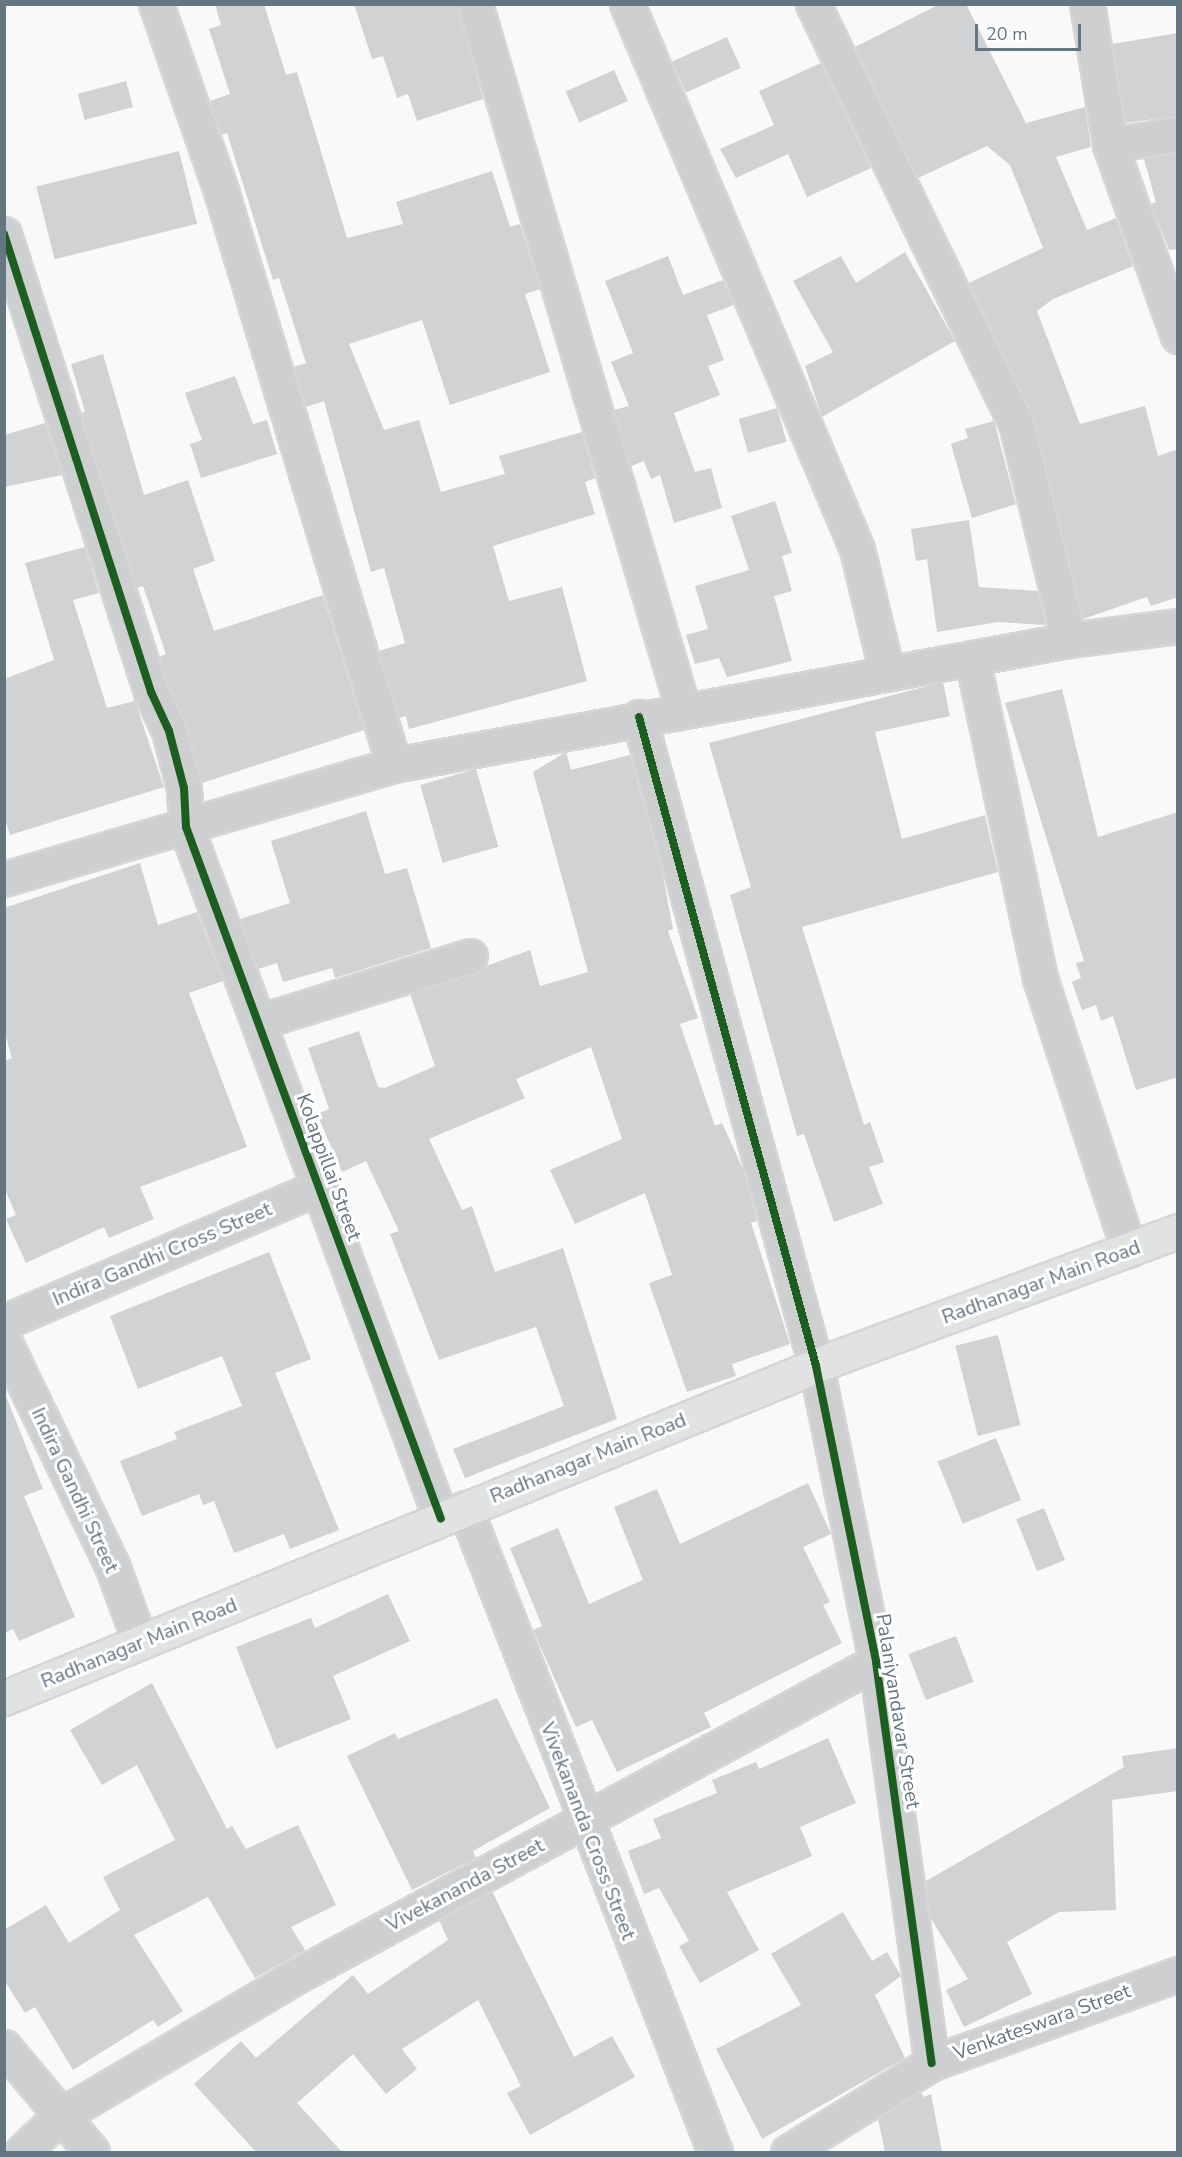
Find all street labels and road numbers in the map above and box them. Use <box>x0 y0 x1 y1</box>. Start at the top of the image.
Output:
street label: Kolappillai Street <box>291 1090 367 1244</box>
street label: Indira Gandhi Cross Street <box>49 1197 275 1311</box>
street label: Radhanagar Main Road <box>938 1235 1144 1329</box>
street label: Indira Gandhi Street <box>26 1404 124 1576</box>
street label: Radhanagar Main Road <box>486 1408 690 1508</box>
street label: Radhanagar Main Road <box>37 1593 241 1693</box>
street label: Palaniyandavar Street <box>871 1612 925 1810</box>
street label: Vivekananda Cross Street <box>535 1719 641 1943</box>
street label: Vivekananda Street <box>382 1833 548 1937</box>
street label: Venkateswara Street <box>950 1979 1134 2065</box>

